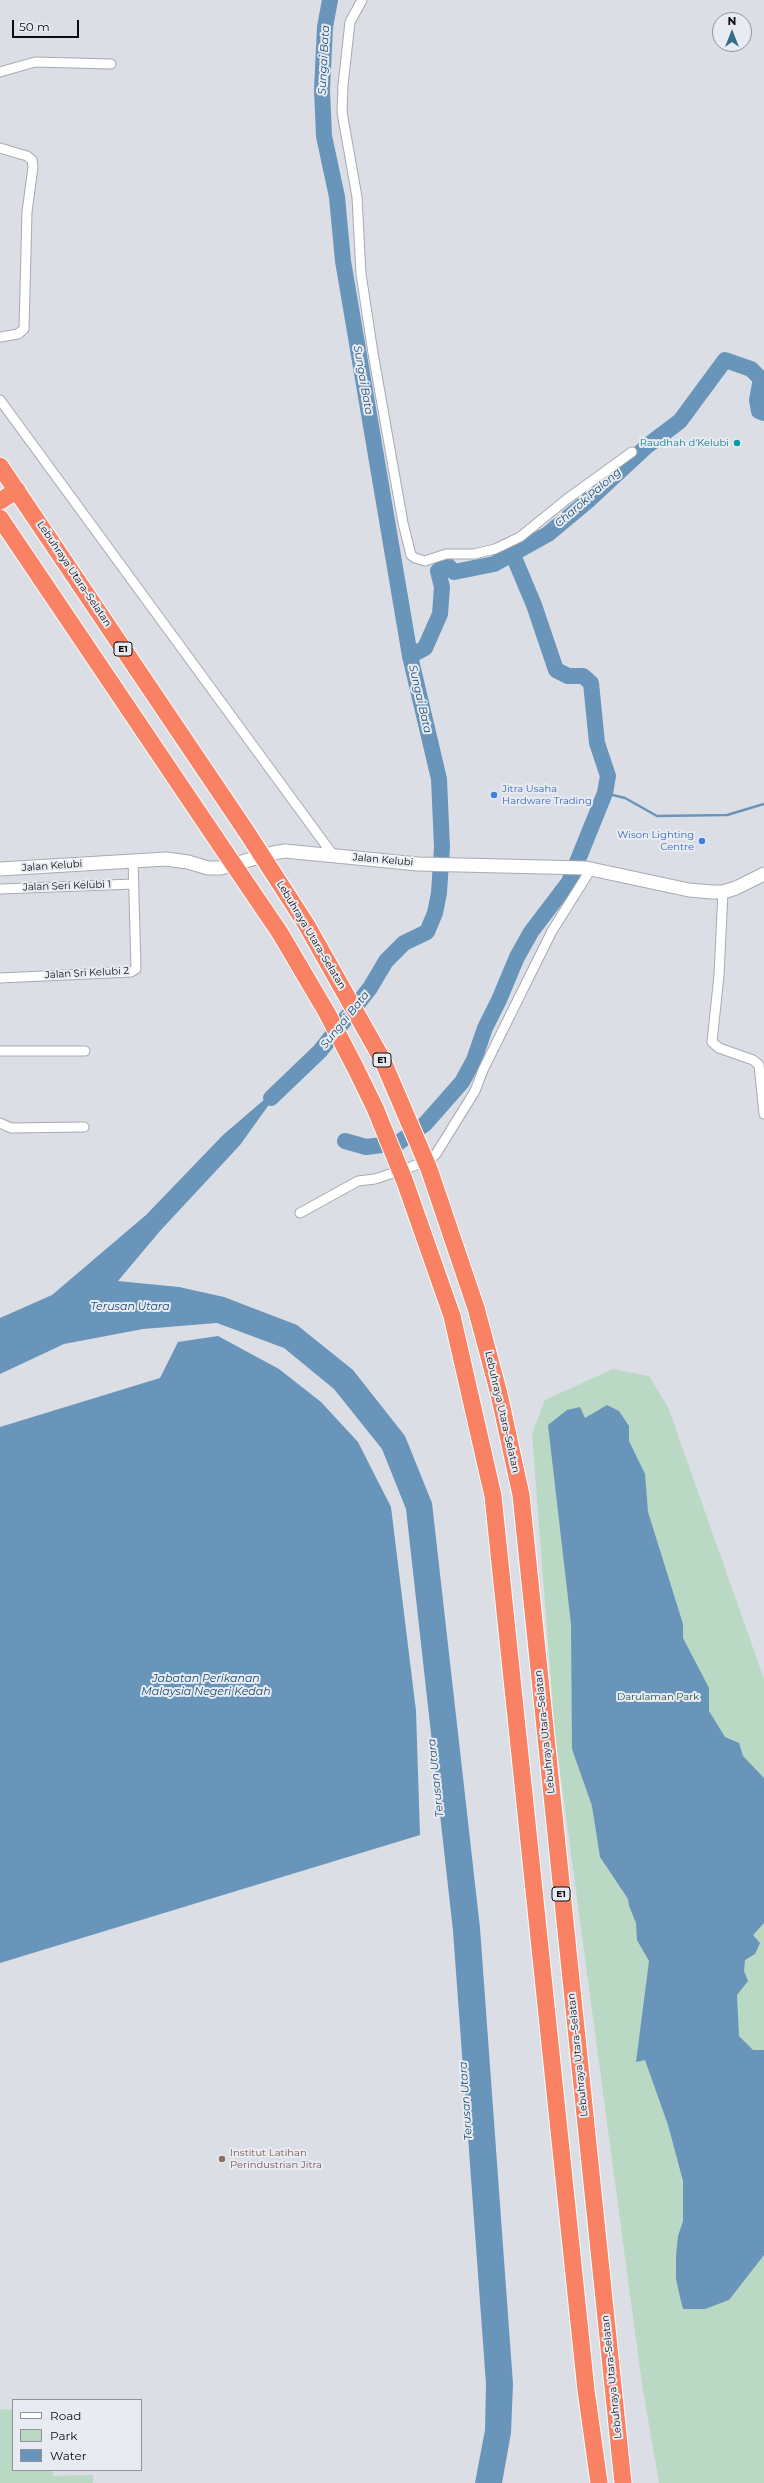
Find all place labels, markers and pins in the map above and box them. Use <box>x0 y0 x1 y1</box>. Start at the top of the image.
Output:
place label: Raudhah d'Kelubi <box>640 437 729 449</box>
marker: Raudhah d'Kelubi <box>732 438 742 448</box>
place label: Jitra Usaha Hardware Trading <box>502 783 592 806</box>
marker: Jitra Usaha Hardware Trading <box>489 790 499 800</box>
place label: Wison Lighting Centre <box>617 829 694 852</box>
marker: Wison Lighting Centre <box>697 836 707 846</box>
place label: Institut Latihan Perindustrian Jitra <box>230 2147 322 2170</box>
marker: Institut Latihan Perindustrian Jitra <box>217 2154 227 2164</box>

